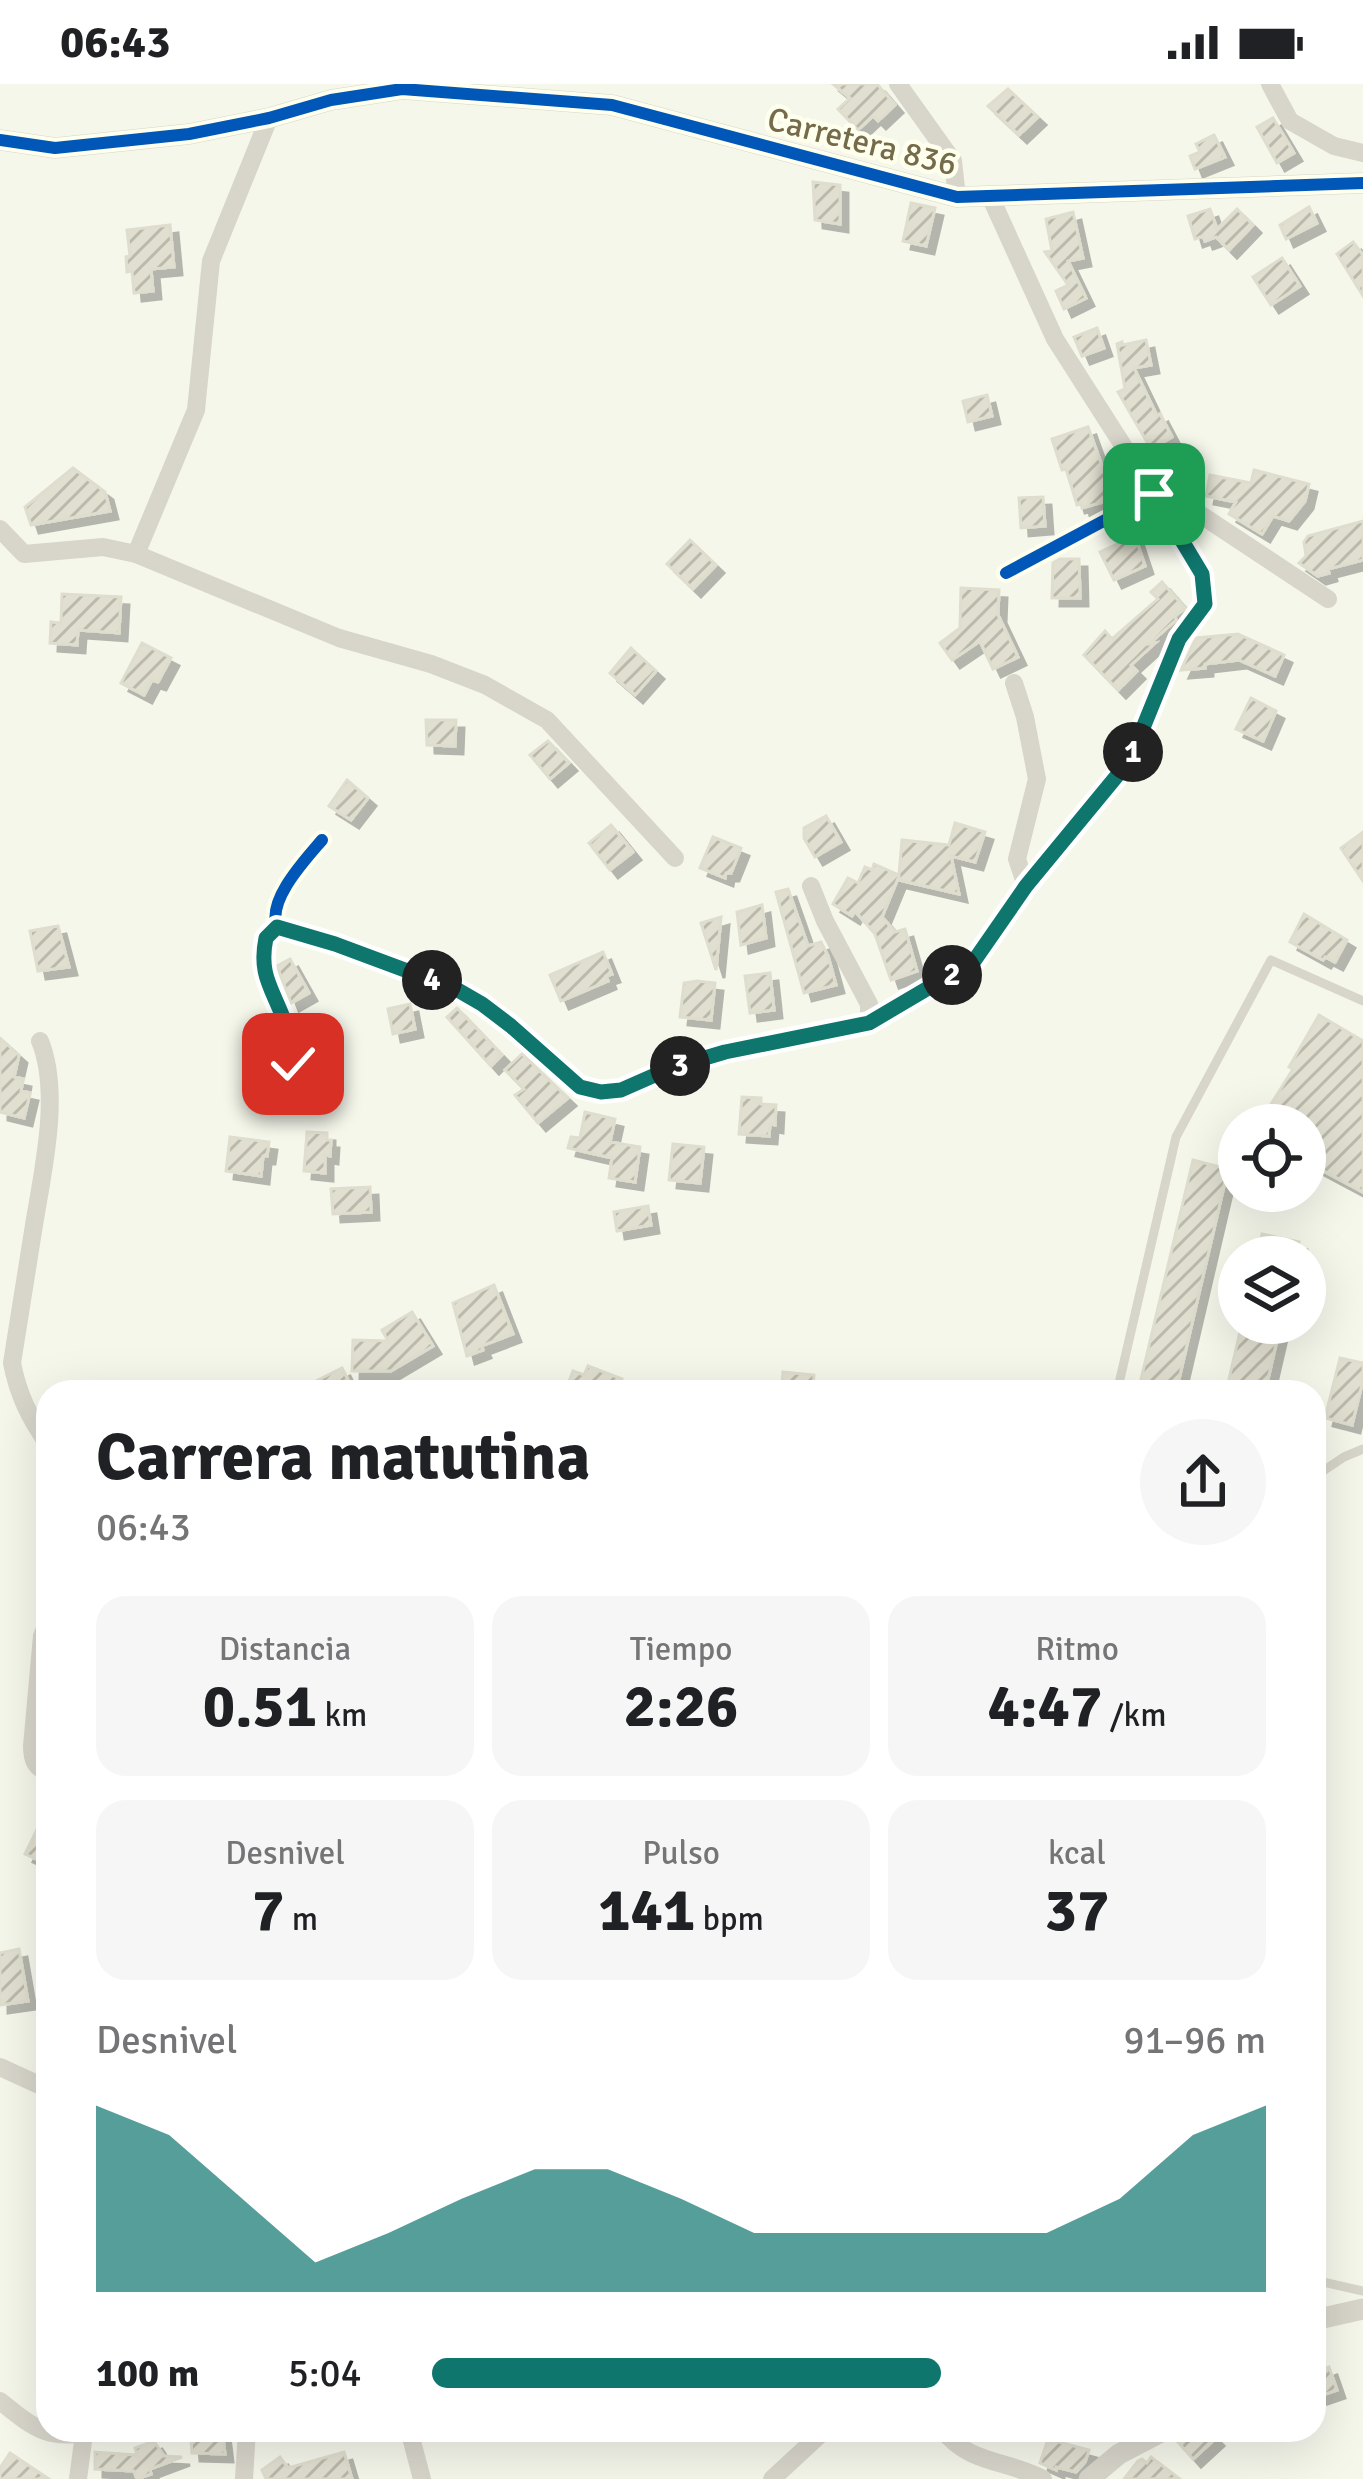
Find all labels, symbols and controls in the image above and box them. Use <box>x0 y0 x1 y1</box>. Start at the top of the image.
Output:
text: 06:43 <box>60 15 170 70</box>
street label: Carretera 836 <box>763 99 961 185</box>
pin <box>1103 443 1205 545</box>
icon: arrive <box>1121 461 1187 527</box>
pin: 1 <box>1103 722 1163 782</box>
text: 1 <box>1124 731 1142 772</box>
pin: 2 <box>922 945 982 1005</box>
pin: 4 <box>402 950 462 1010</box>
text: 2 <box>943 954 961 995</box>
text: 4 <box>423 959 441 1000</box>
pin <box>242 1013 344 1115</box>
icon: check <box>260 1031 326 1097</box>
pin: 3 <box>650 1036 710 1096</box>
text: 3 <box>671 1045 689 1086</box>
map controls <box>1218 1104 1326 1344</box>
button: locate <box>1218 1104 1326 1212</box>
button: layers <box>1218 1236 1326 1344</box>
text: Carrera matutina <box>96 1417 590 1498</box>
button: share <box>1140 1419 1266 1545</box>
text: 06:43 <box>96 1503 191 1551</box>
text: Distancia <box>219 1629 351 1670</box>
text: Tiempo <box>630 1629 732 1670</box>
text: Ritmo <box>1035 1629 1119 1670</box>
text: 0.51 <box>203 1670 317 1744</box>
text: 2:26 <box>624 1670 738 1744</box>
text: 4:47 <box>988 1670 1102 1744</box>
text: km <box>317 1695 367 1736</box>
text: /km <box>1102 1695 1166 1736</box>
text: Desnivel <box>225 1833 345 1874</box>
text: Pulso <box>642 1833 720 1874</box>
text: kcal <box>1048 1833 1106 1874</box>
text: 7 <box>252 1874 284 1948</box>
text: 141 <box>598 1874 695 1948</box>
text: 37 <box>1045 1874 1109 1948</box>
text: m <box>284 1899 318 1940</box>
text: bpm <box>695 1899 764 1940</box>
text: Desnivel <box>96 2016 238 2064</box>
text: 91–96 m <box>1123 2016 1266 2064</box>
text: 100 m <box>96 2349 199 2397</box>
text: 5:04 <box>288 2349 362 2397</box>

